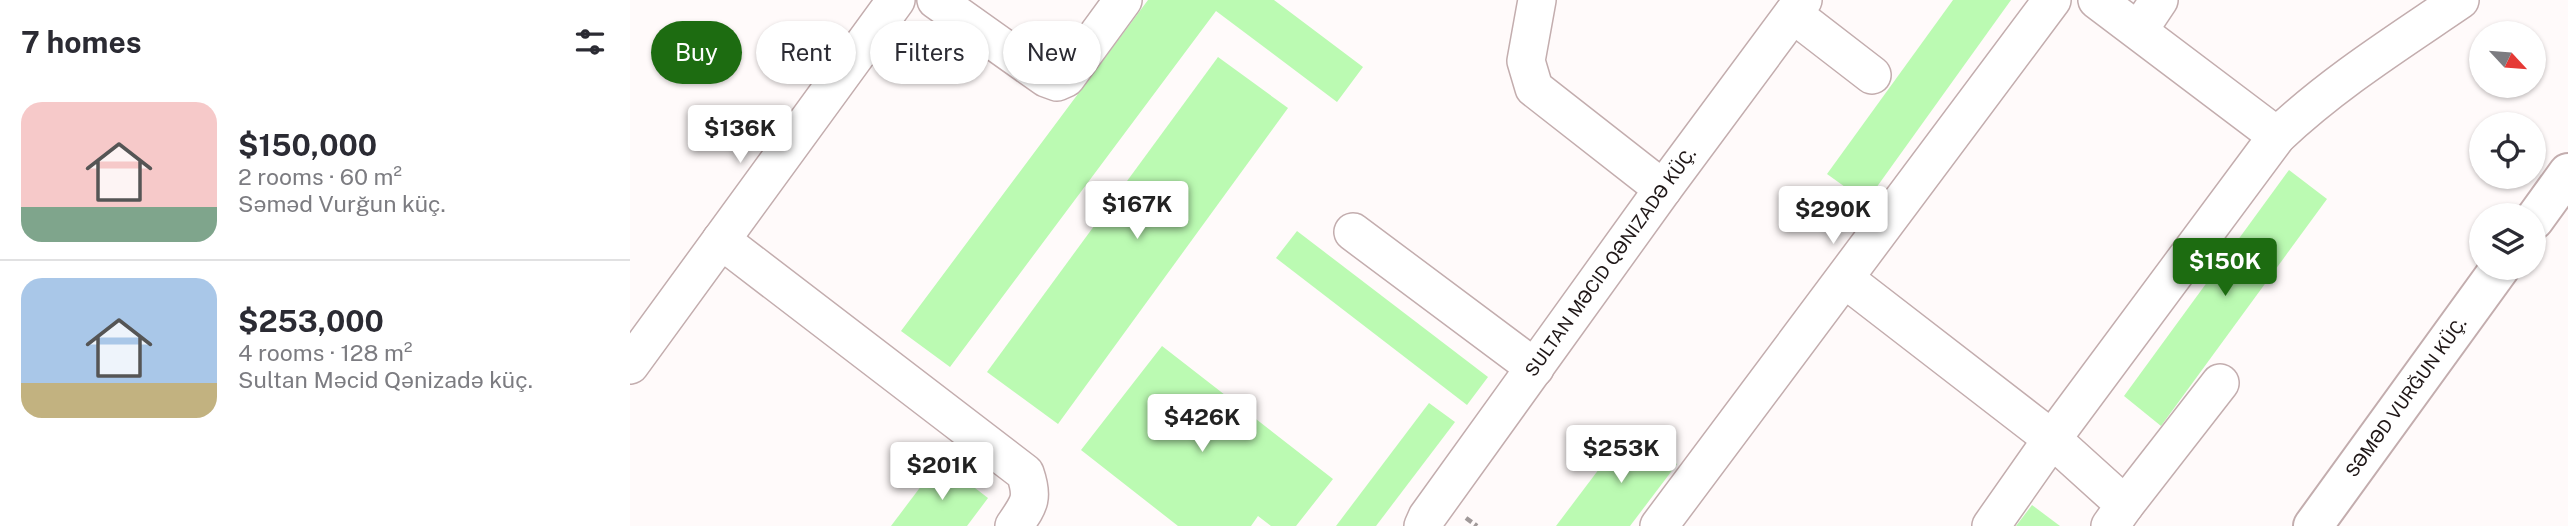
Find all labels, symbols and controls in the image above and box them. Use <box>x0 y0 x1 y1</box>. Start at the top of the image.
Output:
chip: Buy <box>651 21 742 84</box>
chip: Rent <box>756 21 856 84</box>
chip: Filters <box>870 21 989 84</box>
chip: New <box>1003 21 1101 84</box>
north arrow <box>2469 21 2546 98</box>
map controls <box>2469 21 2546 280</box>
icon: filters <box>571 23 609 61</box>
text: 7 homes <box>21 24 142 60</box>
pin: $136K <box>691 106 789 165</box>
button: locate <box>2469 112 2546 189</box>
text: $136K <box>704 114 776 141</box>
text: $150,000 <box>238 127 377 163</box>
icon: home <box>77 130 161 214</box>
street label: SULTAN MƏCID QƏNIZADƏ KÜÇ. <box>1521 143 1700 380</box>
text: 2 rooms · 60 m² <box>238 163 402 190</box>
pin: $167K <box>1088 182 1186 241</box>
pin: $290K <box>1784 187 1882 246</box>
text: Səməd Vurğun küç. <box>238 190 446 217</box>
text: $167K <box>1101 190 1173 217</box>
text: $290K <box>1795 195 1871 222</box>
button: layers <box>2469 203 2546 280</box>
pin: $150K <box>2176 238 2274 298</box>
text: $150K <box>2189 247 2261 274</box>
text: $253,000 <box>238 303 384 339</box>
icon: home <box>77 306 161 390</box>
street label: SƏMƏD VURĞUN KÜÇ. <box>2341 313 2471 481</box>
text: 4 rooms · 128 m² <box>238 339 412 366</box>
text: Sultan Məcid Qənizadə küç. <box>238 366 533 393</box>
pin: $426K <box>1153 394 1251 454</box>
text: $426K <box>1163 403 1241 430</box>
pin: $253K <box>1572 426 1670 485</box>
text: $253K <box>1582 434 1660 461</box>
pin: $201K <box>893 442 991 502</box>
text: $201K <box>906 451 978 478</box>

